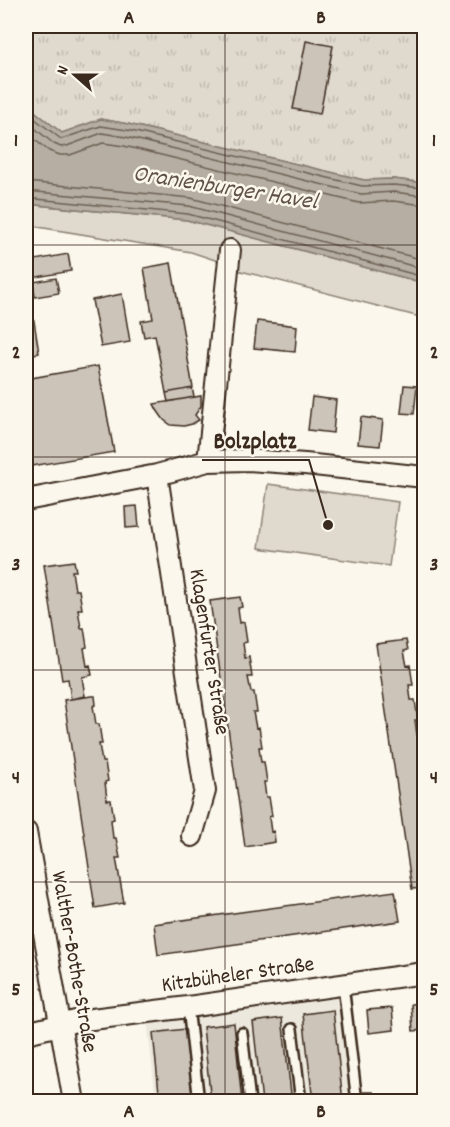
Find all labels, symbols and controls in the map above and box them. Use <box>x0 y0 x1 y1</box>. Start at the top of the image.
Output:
text: A <box>124 5 135 33</box>
text: B <box>316 5 326 33</box>
north arrow <box>45 45 105 105</box>
text: N <box>51 63 76 78</box>
text: 1 <box>14 128 18 156</box>
text: 1 <box>432 128 436 156</box>
water label: Oranienburger Havel <box>130 158 322 221</box>
text: 2 <box>12 340 20 368</box>
text: 2 <box>430 340 438 368</box>
callout: Bolzplatz <box>202 418 309 460</box>
text: Bolzplatz <box>214 426 297 460</box>
text: 3 <box>12 552 20 580</box>
text: 3 <box>430 552 438 580</box>
street label: Klagenfurter Straße <box>180 567 236 737</box>
text: 4 <box>12 765 20 793</box>
text: 4 <box>430 765 438 793</box>
street label: Walther-Bothe-Straße <box>42 869 104 1055</box>
street label: Kitzbüheler Straße <box>160 950 316 1002</box>
text: 5 <box>11 977 21 1005</box>
text: 5 <box>429 977 439 1005</box>
text: A <box>124 1099 135 1127</box>
text: B <box>316 1099 326 1127</box>

